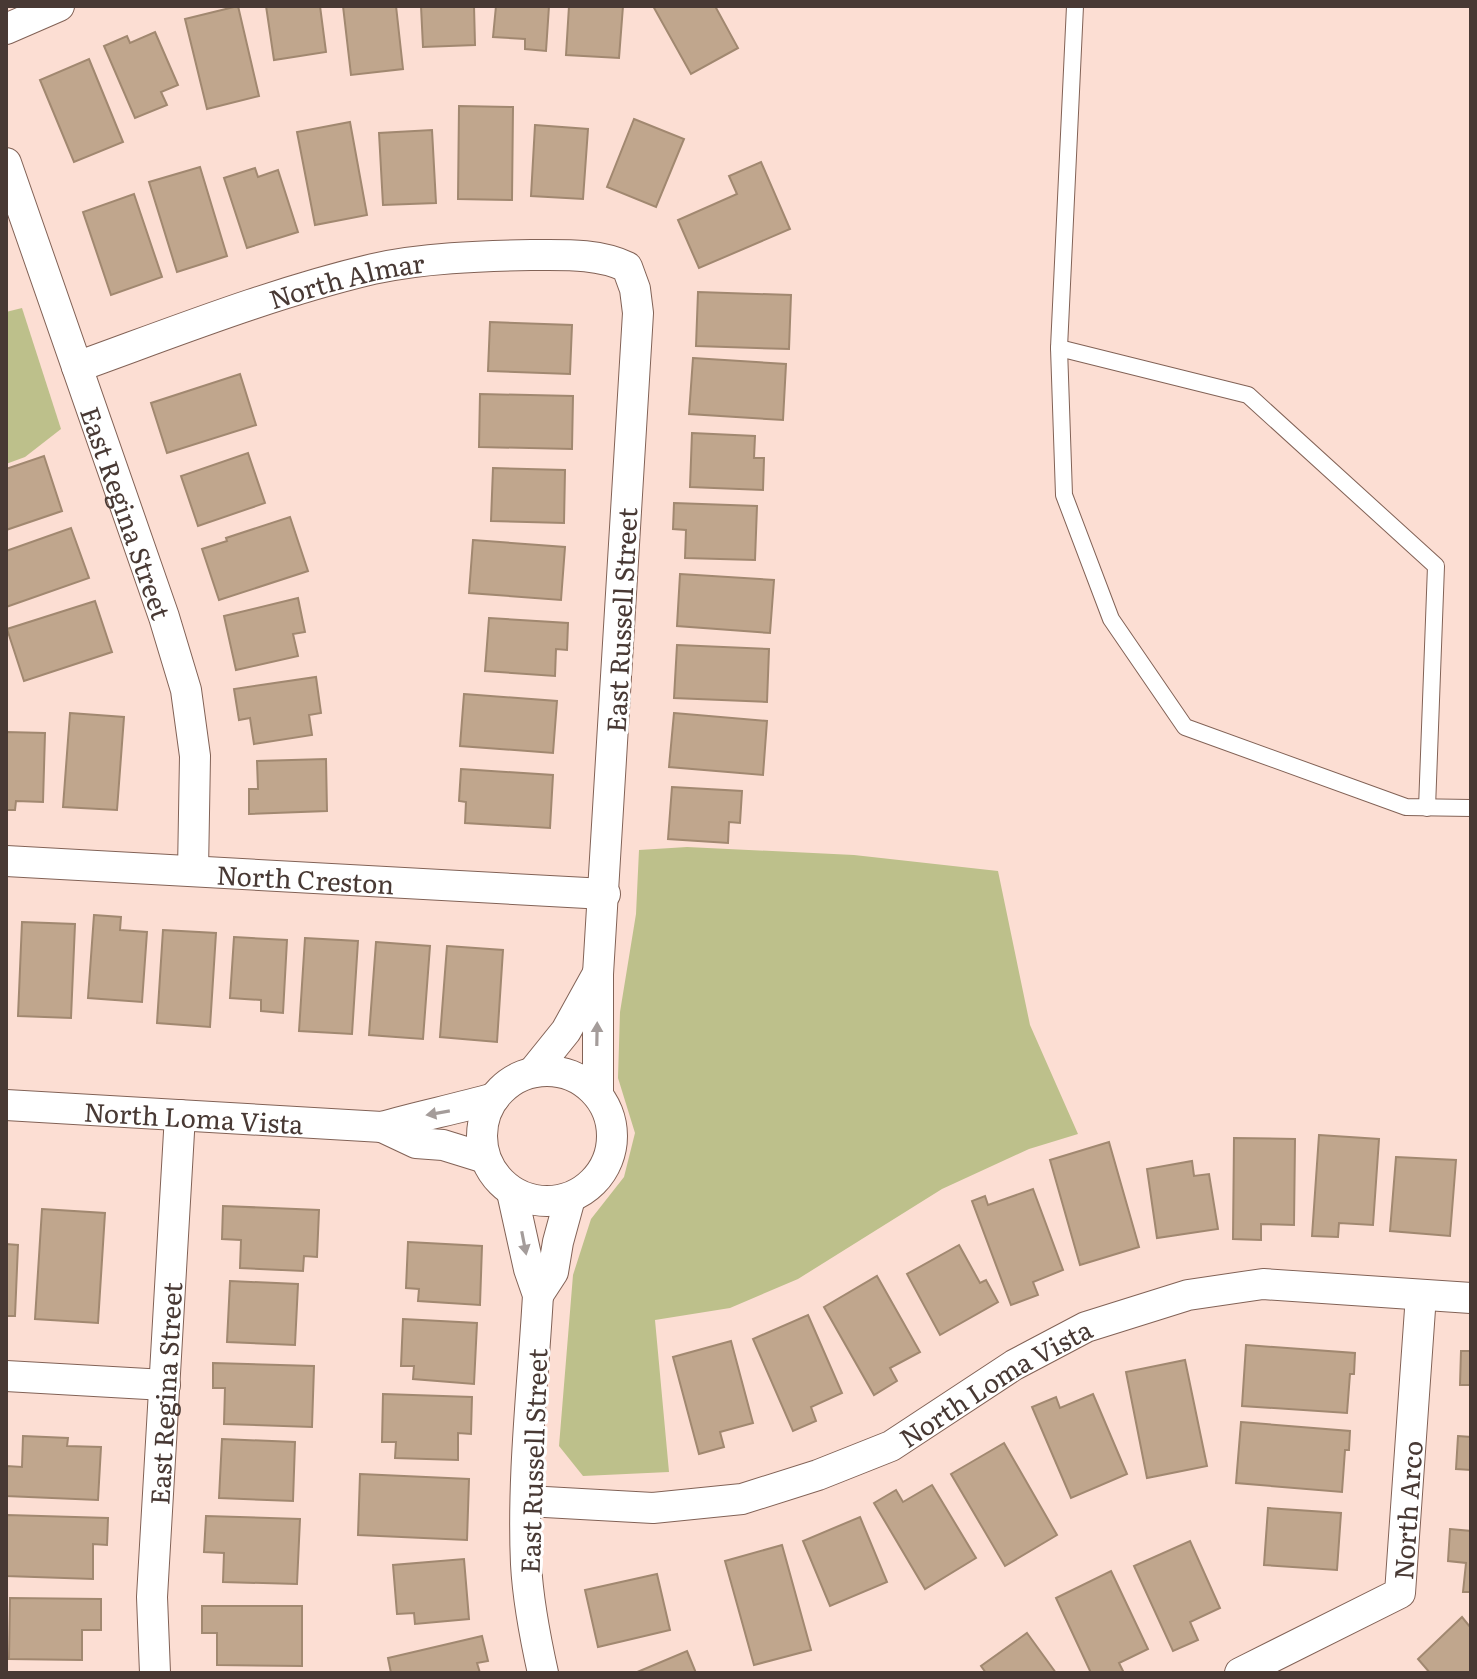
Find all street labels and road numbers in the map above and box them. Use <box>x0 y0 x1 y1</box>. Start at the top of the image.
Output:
street label: North Almar <box>263 241 427 317</box>
street label: East Regina Street <box>73 401 183 625</box>
street label: East Russell Street <box>595 506 645 734</box>
street label: North Creston <box>216 853 396 902</box>
street label: North Loma Vista <box>83 1090 305 1142</box>
street label: East Regina Street <box>138 1280 190 1506</box>
street label: North Loma Vista <box>890 1308 1098 1456</box>
street label: East Russell Street <box>509 1347 555 1574</box>
street label: North Arco <box>1381 1439 1430 1581</box>

